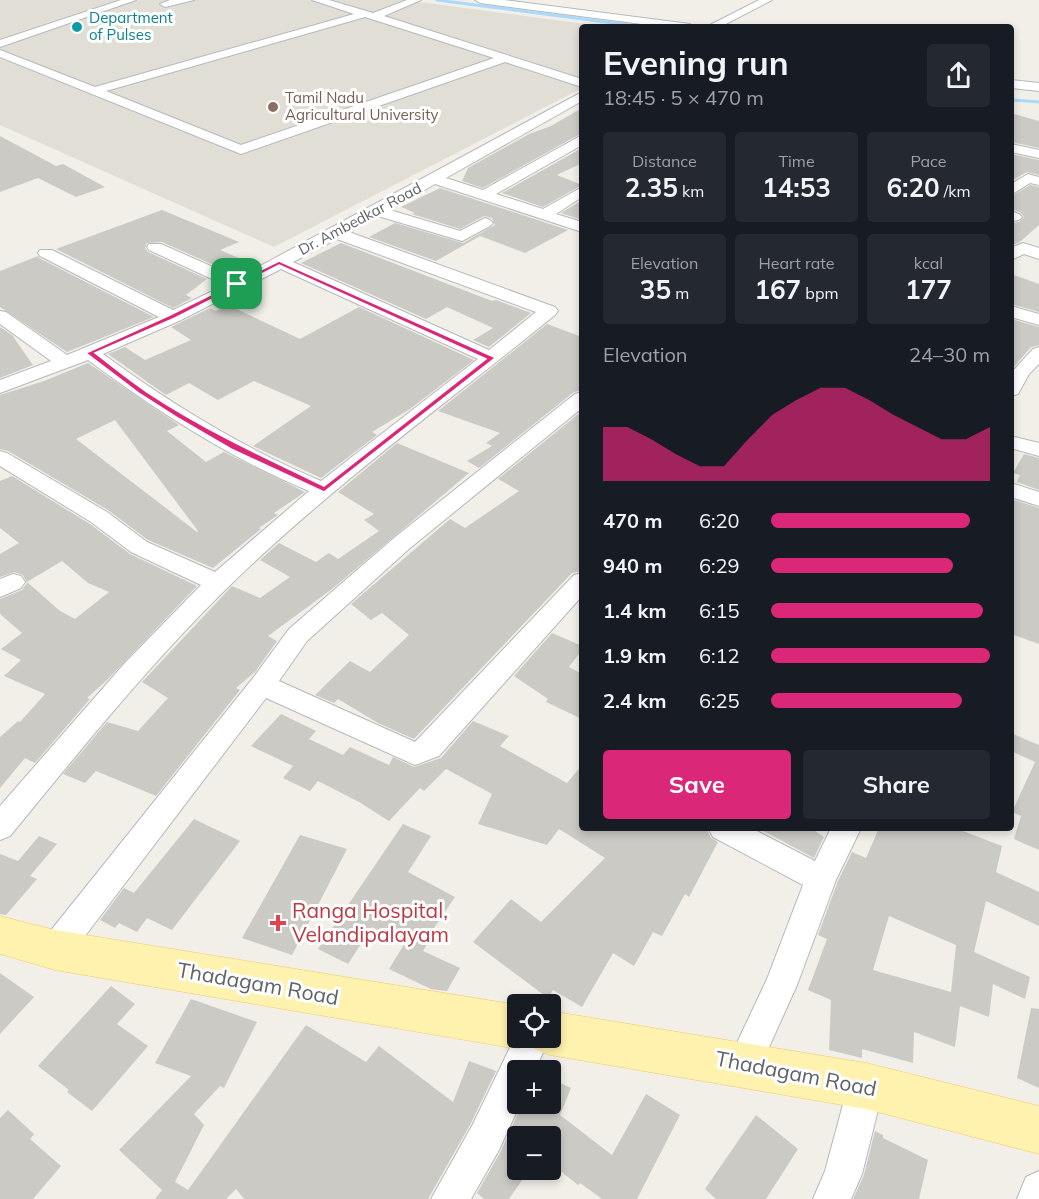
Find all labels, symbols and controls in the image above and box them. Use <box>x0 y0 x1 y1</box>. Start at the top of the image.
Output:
place label: Department of Pulses <box>89 8 173 44</box>
marker: Department of Pulses <box>70 20 84 34</box>
text: Evening run <box>603 42 789 83</box>
button: share <box>927 44 990 107</box>
text: 18:45 · 5 × 470 m <box>603 85 764 110</box>
place label: Tamil Nadu Agricultural University <box>285 88 438 124</box>
marker: Tamil Nadu Agricultural University <box>266 100 280 114</box>
text: Distance <box>632 151 697 171</box>
text: Time <box>778 151 815 171</box>
text: Pace <box>910 151 947 171</box>
text: 2.35 <box>625 171 678 204</box>
text: 14:53 <box>762 171 831 204</box>
text: 6:20 <box>886 171 940 204</box>
street label: Dr. Ambedkar Road <box>295 178 425 259</box>
text: km <box>678 181 704 201</box>
text: /km <box>940 181 971 201</box>
text: Elevation <box>631 253 698 273</box>
text: Heart rate <box>758 253 835 273</box>
text: kcal <box>914 253 943 273</box>
pin <box>211 258 262 309</box>
icon: arrive <box>220 267 253 300</box>
text: 35 <box>640 273 671 306</box>
text: 167 <box>754 273 801 306</box>
text: 177 <box>905 273 952 306</box>
text: m <box>671 283 689 303</box>
text: bpm <box>801 283 839 303</box>
text: Elevation <box>603 342 688 367</box>
text: 24–30 m <box>909 342 990 367</box>
text: 470 m <box>603 508 662 533</box>
text: 6:20 <box>699 508 740 533</box>
text: 940 m <box>603 553 662 578</box>
text: 6:29 <box>699 553 740 578</box>
text: 1.4 km <box>603 598 666 623</box>
text: 6:15 <box>699 598 740 623</box>
text: 1.9 km <box>603 643 666 668</box>
text: 6:12 <box>699 643 740 668</box>
text: 2.4 km <box>603 688 666 713</box>
text: 6:25 <box>699 688 740 713</box>
button: Save <box>603 750 791 819</box>
button: Share <box>803 750 990 819</box>
place label: Ranga Hospital, Velandipalayam <box>292 897 449 947</box>
marker: Ranga Hospital, Velandipalayam <box>269 914 287 932</box>
street label: Thadagam Road <box>175 956 341 1010</box>
map controls <box>507 994 561 1180</box>
button: locate <box>507 994 561 1048</box>
street label: Thadagam Road <box>713 1045 879 1101</box>
button: + <box>507 1060 561 1114</box>
button: − <box>507 1126 561 1180</box>

